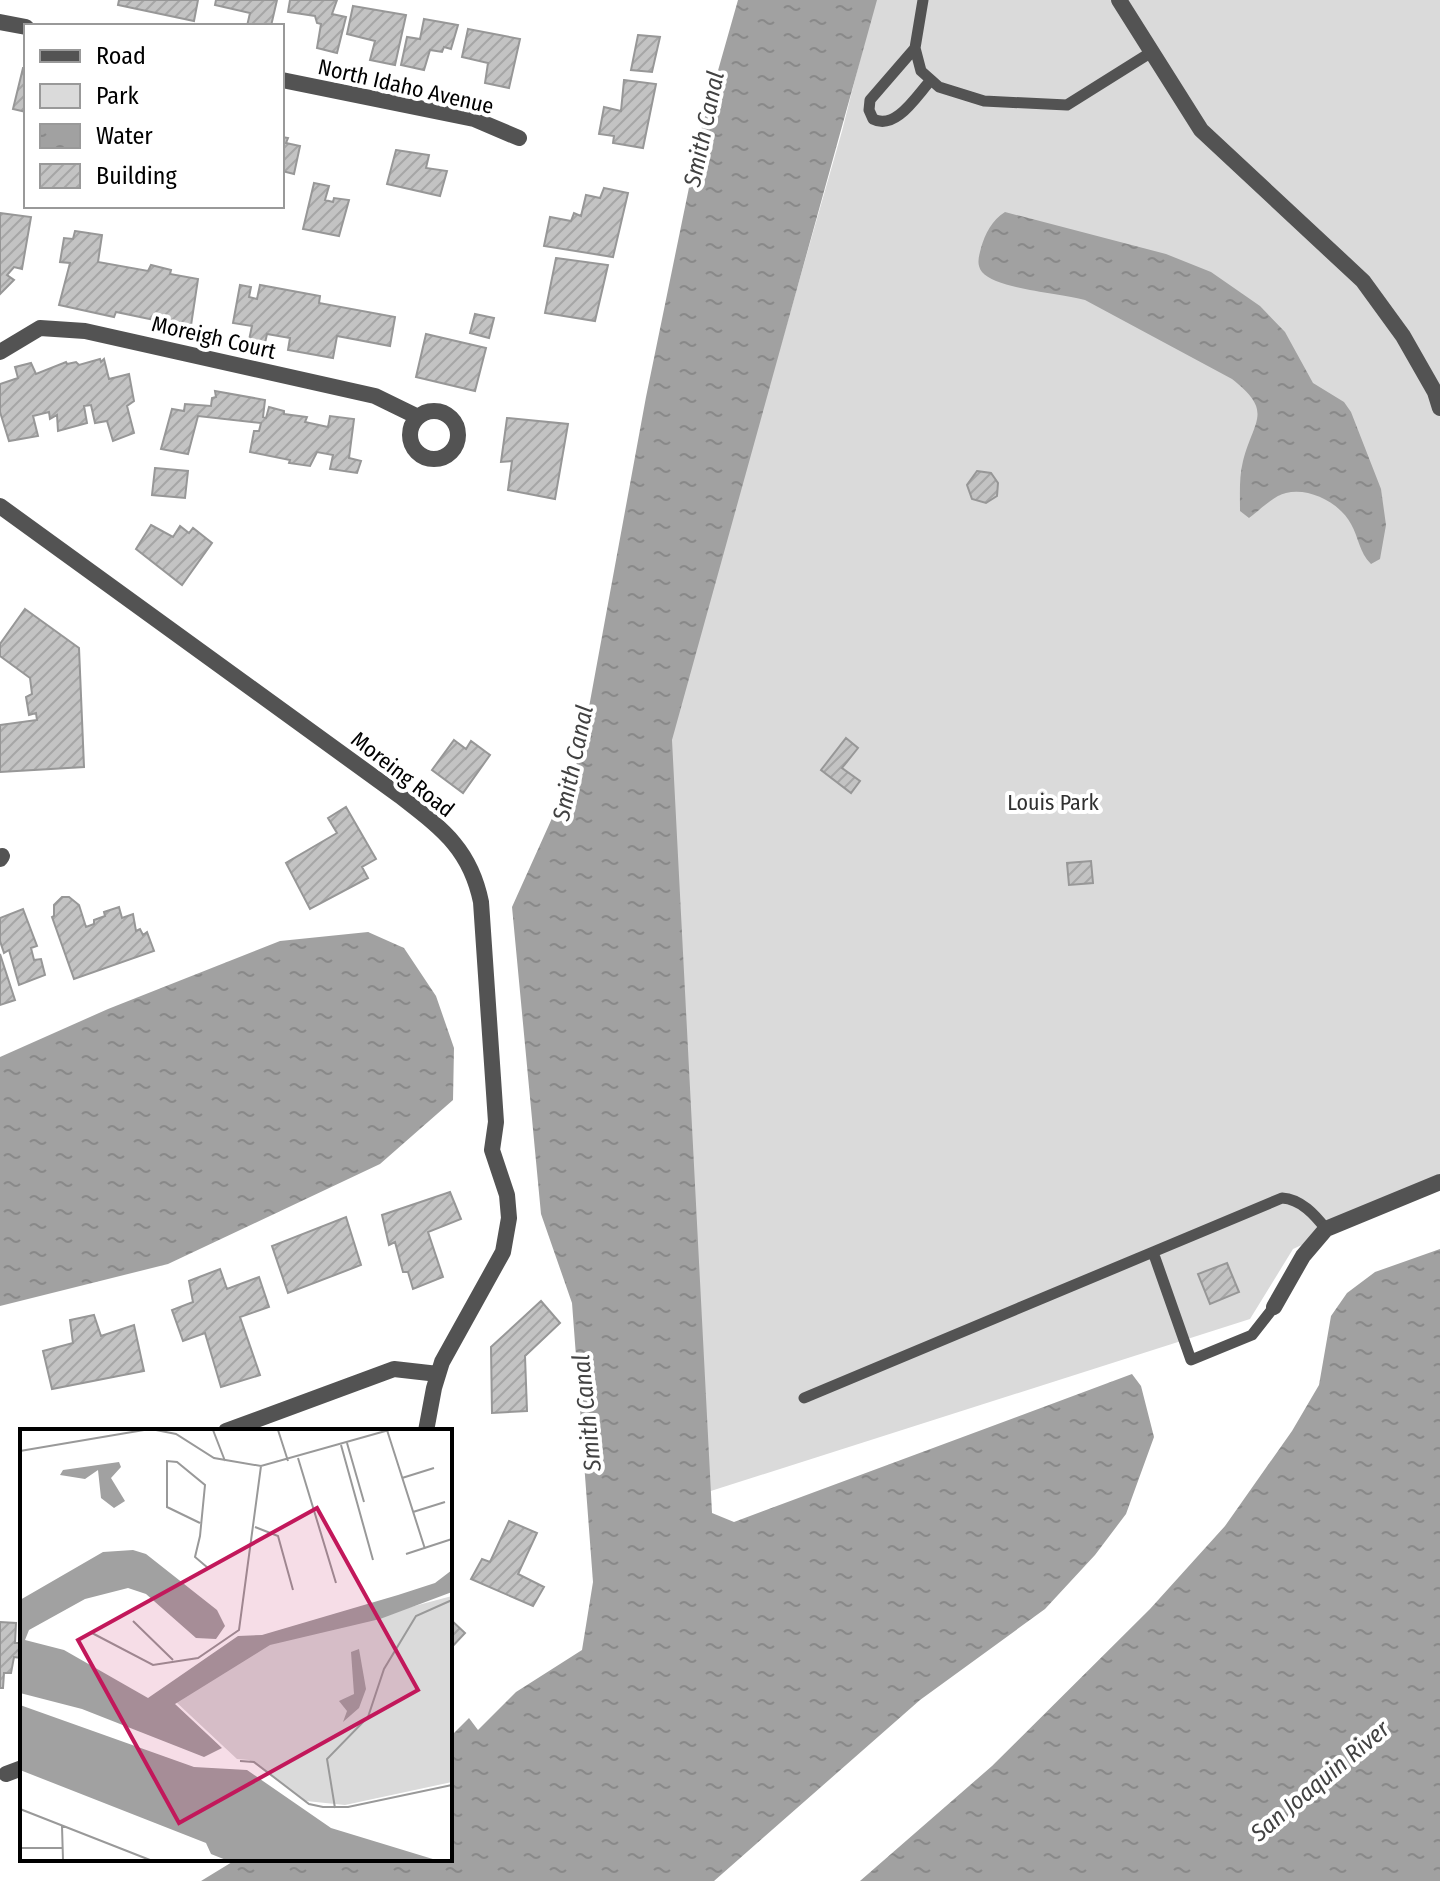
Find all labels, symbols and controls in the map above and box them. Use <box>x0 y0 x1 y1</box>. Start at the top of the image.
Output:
legend <box>24 24 284 208</box>
text: Road <box>96 42 146 70</box>
street label: North Idaho Avenue <box>315 53 496 120</box>
water label: Smith Canal <box>678 69 730 190</box>
text: Park <box>96 82 139 110</box>
text: Water <box>96 122 153 150</box>
text: Building <box>96 162 178 190</box>
street label: Moreigh Court <box>149 310 279 365</box>
water label: Smith Canal <box>547 703 599 824</box>
street label: Moreing Road <box>346 726 460 823</box>
park label: Louis Park <box>1007 789 1100 816</box>
water label: Smith Canal <box>567 1353 607 1474</box>
inset map <box>20 1429 452 1861</box>
water label: San Joaquin River <box>1244 1714 1395 1848</box>

